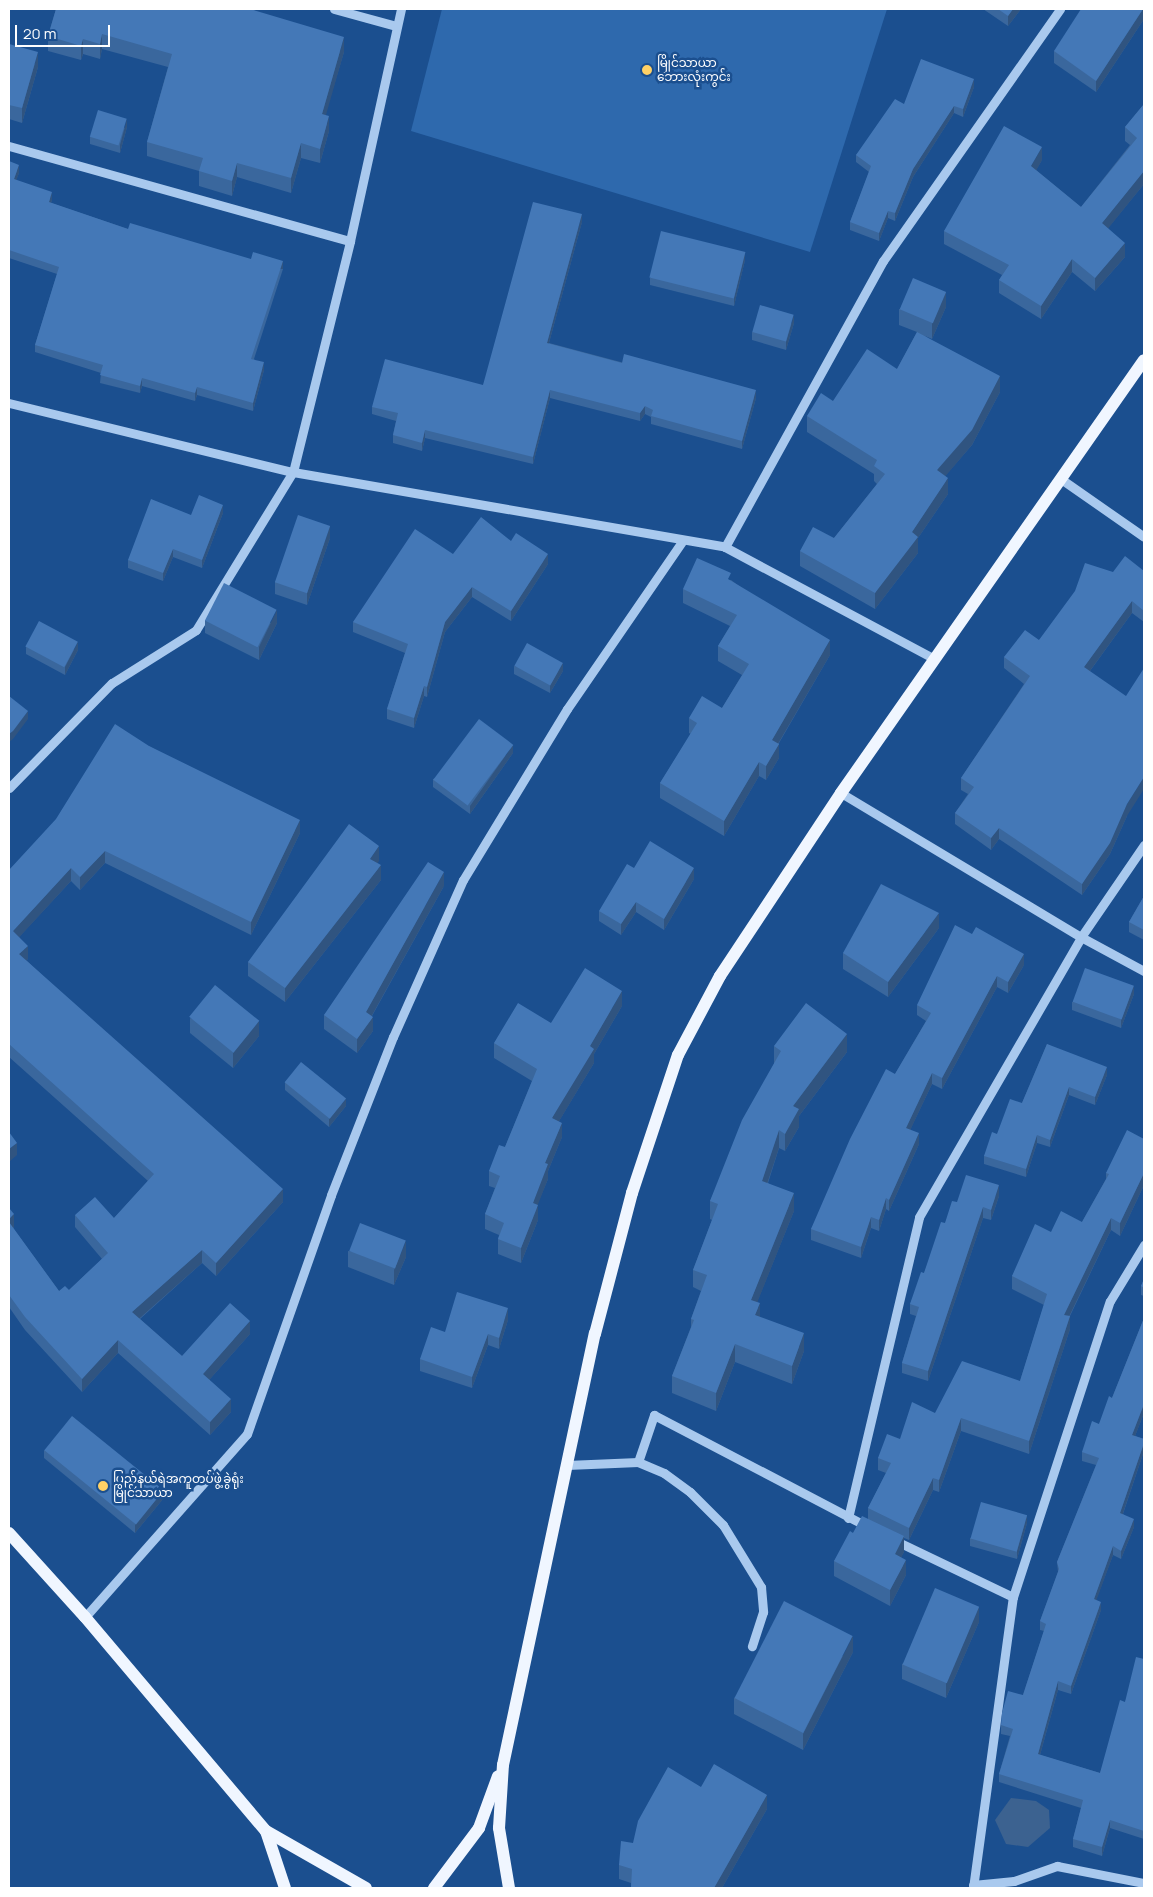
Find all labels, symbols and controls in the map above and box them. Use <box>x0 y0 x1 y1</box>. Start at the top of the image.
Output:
scale bar <box>18 15 112 47</box>
text: 20 m <box>23 23 56 44</box>
place label: မြိုင်သာယာ ဘေားလုံးကွင်း <box>657 56 731 84</box>
marker: မြိုင်သာယာ ဘေားလုံးကွင်း <box>641 64 653 76</box>
place label: ပြည်နယ်ရဲအကူတပ်ဖွဲ့ခွဲရုံး မြိုင်သာယာ <box>113 1472 244 1500</box>
marker: ပြည်နယ်ရဲအကူတပ်ဖွဲ့ခွဲရုံး မြိုင်သာယာ <box>97 1480 109 1492</box>

